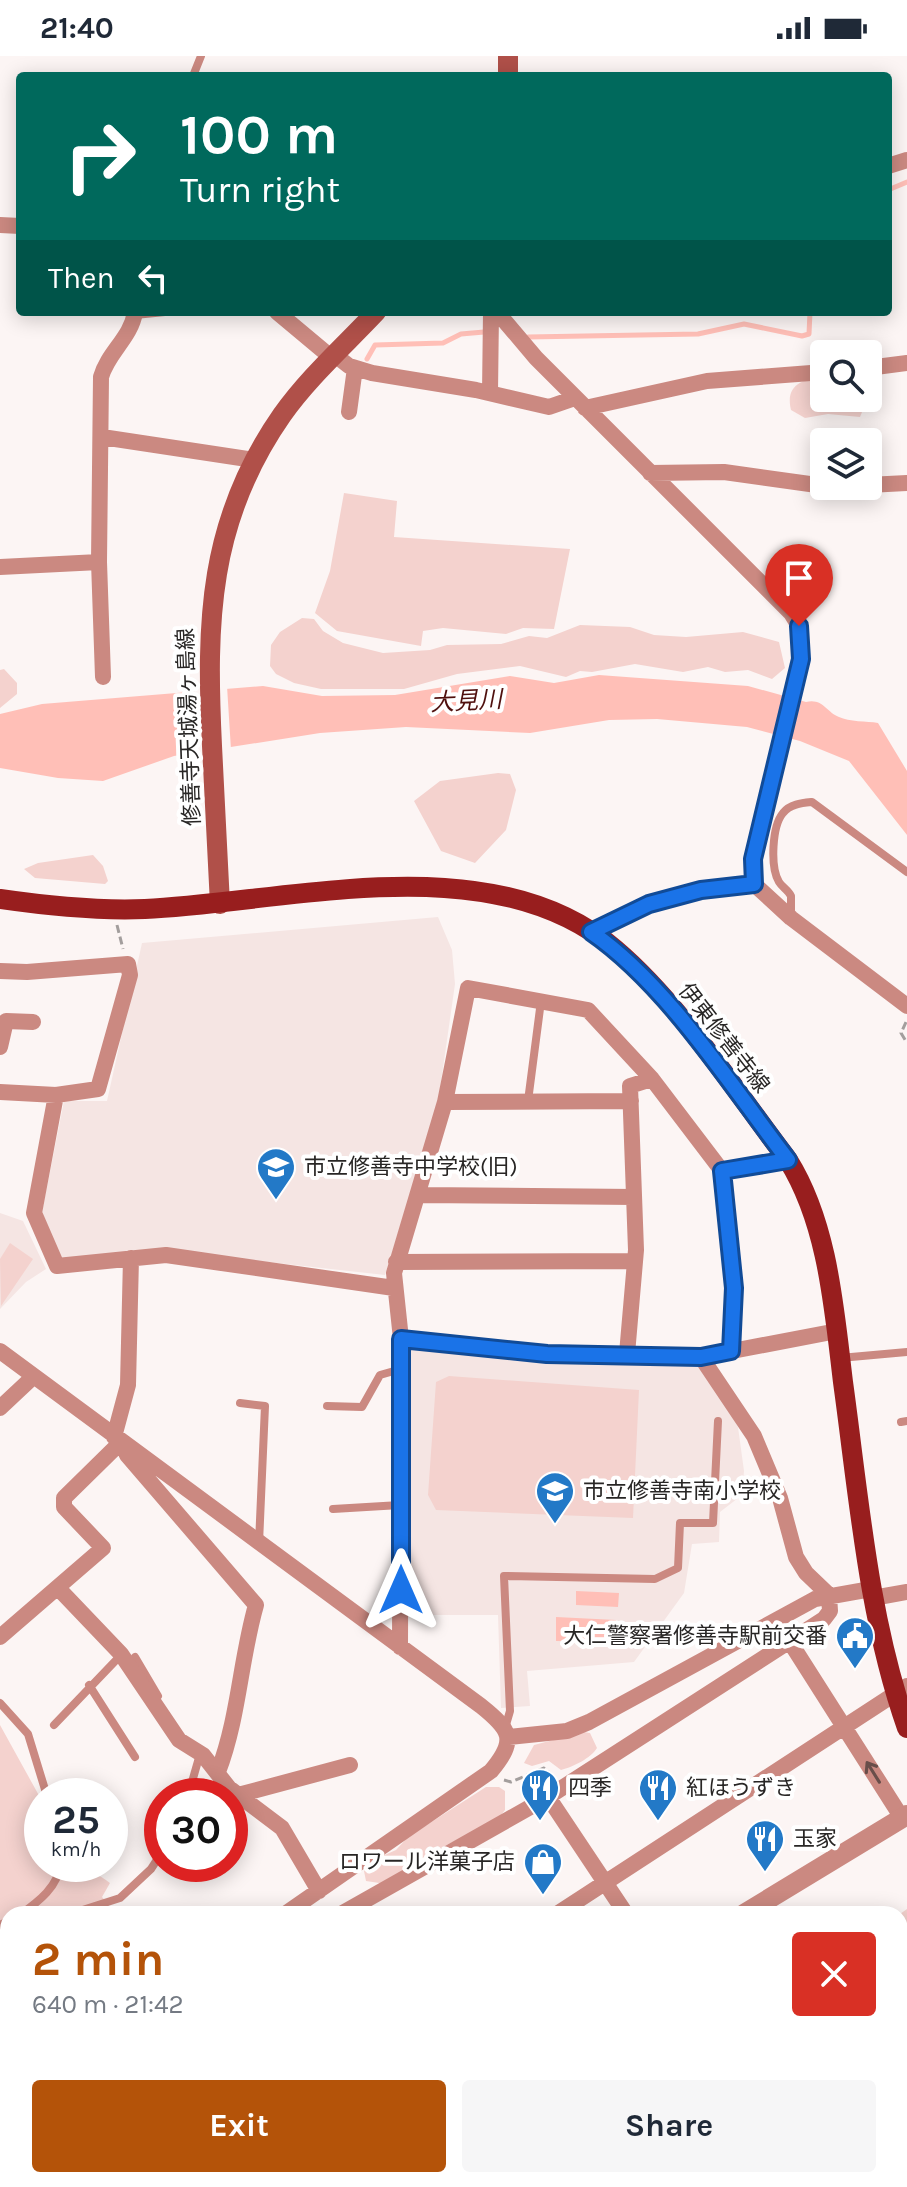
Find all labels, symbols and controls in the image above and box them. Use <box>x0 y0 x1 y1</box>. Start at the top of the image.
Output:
text: 21:40 <box>40 10 114 46</box>
text: 100 m <box>180 102 338 167</box>
icon: right <box>48 104 152 208</box>
text: Turn right <box>180 169 340 211</box>
icon: left <box>131 256 175 300</box>
text: Then <box>48 260 115 296</box>
map controls <box>810 340 882 500</box>
button: search <box>810 340 882 412</box>
button: layers <box>810 428 882 500</box>
pin <box>765 544 833 626</box>
icon: arrive <box>777 556 821 600</box>
street label: 修善寺天城湯ヶ島線 <box>173 628 205 826</box>
water label: 大見川 <box>429 685 506 717</box>
street label: 伊東修善寺線 <box>673 978 775 1098</box>
school or university icon: 市立修善寺中学校(旧) <box>255 1146 297 1201</box>
place label: 市立修善寺中学校(旧) <box>304 1154 518 1180</box>
school or university icon: 市立修善寺南小学校 <box>534 1470 576 1525</box>
place label: 市立修善寺南小学校 <box>583 1478 781 1504</box>
position arrow <box>359 1548 443 1632</box>
public building icon: 大仁警察署修善寺駅前交番 <box>834 1615 876 1670</box>
place label: 大仁警察署修善寺駅前交番 <box>563 1623 827 1649</box>
one-way arrow <box>864 1761 880 1784</box>
restaurant icon: 四季 <box>519 1767 561 1822</box>
restaurant icon: 紅ほうずき <box>637 1767 679 1822</box>
place label: 四季 <box>568 1775 612 1801</box>
place label: 紅ほうずき <box>686 1775 796 1801</box>
speed limit sign: 30 <box>144 1778 248 1882</box>
text: 25 <box>52 1796 100 1843</box>
restaurant icon: 玉家 <box>744 1818 786 1873</box>
place label: 玉家 <box>793 1826 837 1852</box>
text: km/h <box>51 1838 101 1861</box>
shop icon: ロワール洋菓子店 <box>522 1841 564 1896</box>
place label: ロワール洋菓子店 <box>339 1849 515 1875</box>
text: 2 min <box>32 1931 164 1987</box>
button: close <box>792 1932 876 2016</box>
text: 640 m · 21:42 <box>32 1989 184 2020</box>
button: Exit <box>32 2080 446 2172</box>
button: Share <box>462 2080 876 2172</box>

